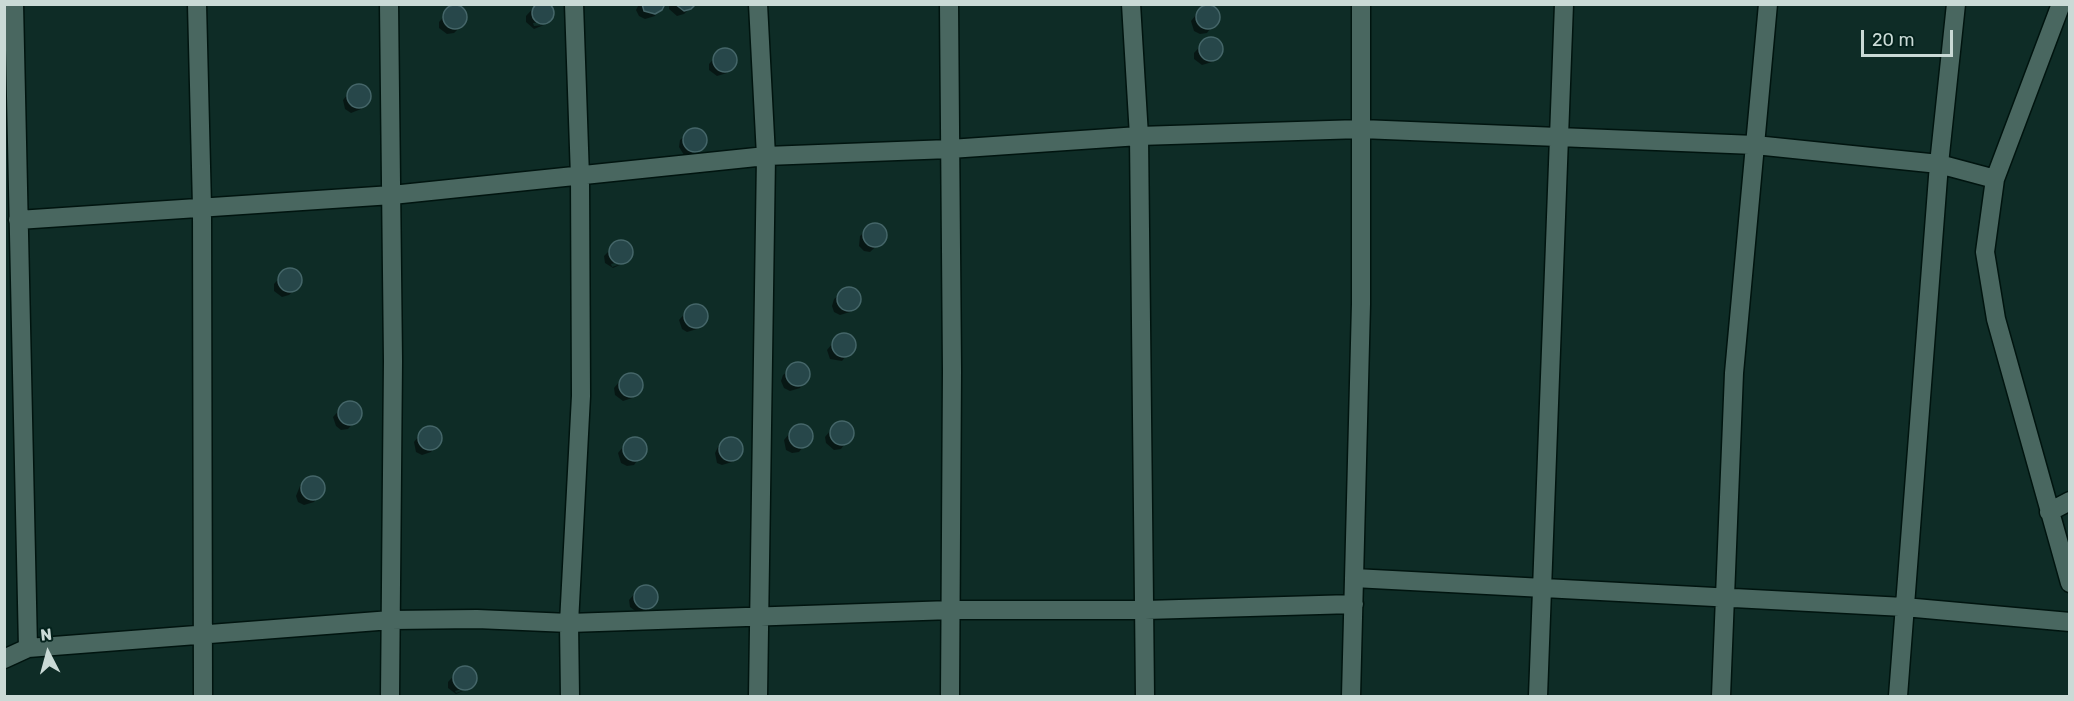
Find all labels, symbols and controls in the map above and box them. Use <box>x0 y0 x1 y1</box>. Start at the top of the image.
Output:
scale bar <box>1864 18 1956 56</box>
text: 20 m <box>1872 29 1914 51</box>
north arrow <box>18 623 78 683</box>
text: N <box>39 625 53 645</box>

